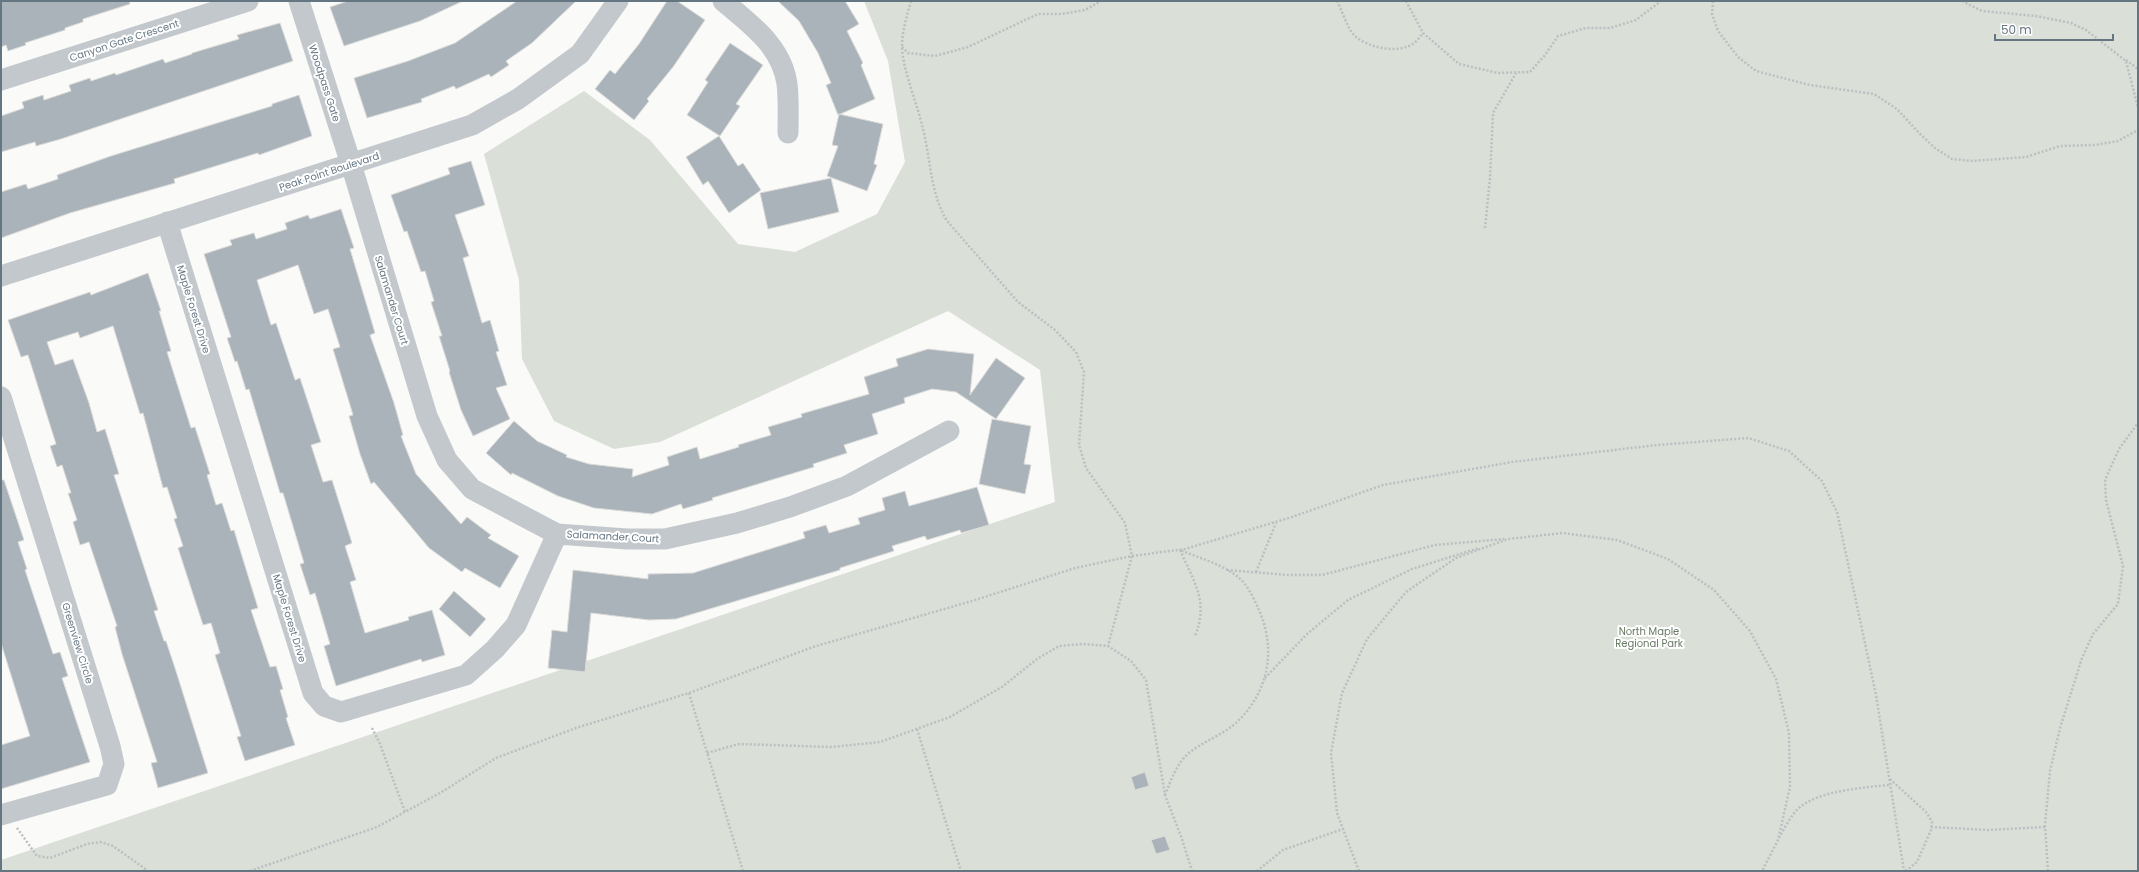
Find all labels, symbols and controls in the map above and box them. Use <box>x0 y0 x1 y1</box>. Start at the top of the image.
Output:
street label: Canyon Gate Crescent <box>68 16 181 65</box>
scale bar <box>1995 16 2113 42</box>
text: 50 m <box>2001 21 2032 38</box>
street label: Woodpass Gate <box>305 43 344 124</box>
street label: Peak Point Boulevard <box>277 148 381 195</box>
street label: Salamander Court <box>371 254 412 347</box>
street label: Maple Forest Drive <box>173 263 214 355</box>
street label: Salamander Court <box>566 527 660 546</box>
street label: Maple Forest Drive <box>269 572 310 664</box>
street label: Greenview Circle <box>58 601 97 686</box>
park label: North Maple Regional Park <box>1615 624 1684 651</box>

